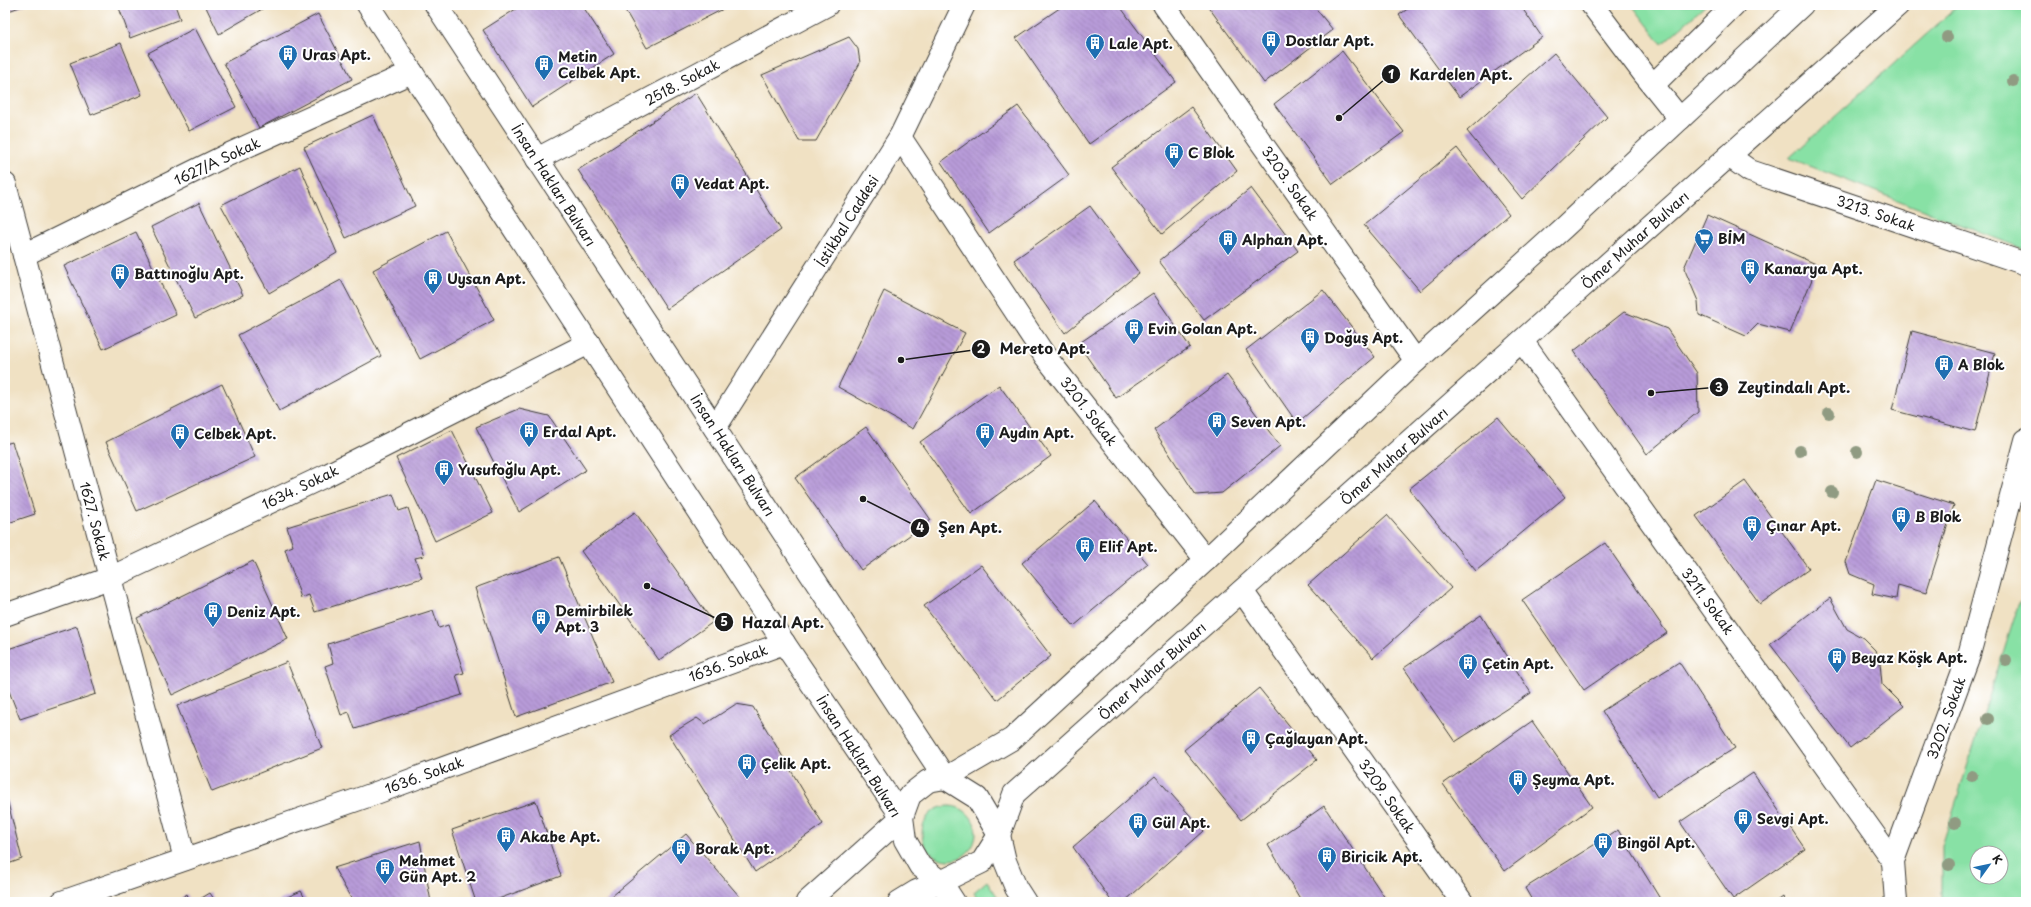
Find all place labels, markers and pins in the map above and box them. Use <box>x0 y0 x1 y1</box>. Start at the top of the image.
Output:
building icon: Dostlar Apt. <box>1260 29 1282 57</box>
place label: Dostlar Apt. <box>1285 30 1374 51</box>
building icon: Lale Apt. <box>1084 32 1106 60</box>
place label: Lale Apt. <box>1109 33 1173 54</box>
building icon: Uras Apt. <box>277 43 299 71</box>
place label: Uras Apt. <box>302 44 371 65</box>
place label: Metin Celbek Apt. <box>558 46 641 83</box>
building icon: Metin Celbek Apt. <box>533 53 555 81</box>
callout: Kardelen Apt. <box>1381 61 1522 88</box>
building icon: C Blok <box>1163 141 1185 169</box>
place label: C Blok <box>1188 142 1235 163</box>
building icon: Vedat Apt. <box>669 172 691 200</box>
place label: Vedat Apt. <box>694 173 770 194</box>
supermarket icon: BİM <box>1693 227 1715 255</box>
building icon: Alphan Apt. <box>1217 228 1239 256</box>
place label: BİM <box>1718 228 1745 249</box>
place label: Alphan Apt. <box>1241 229 1328 250</box>
building icon: Kanarya Apt. <box>1739 257 1761 285</box>
place label: Kanarya Apt. <box>1764 258 1863 279</box>
building icon: Battınoğlu Apt. <box>109 262 131 290</box>
place label: Battınoğlu Apt. <box>134 263 244 284</box>
building icon: Uysan Apt. <box>422 267 444 295</box>
place label: Uysan Apt. <box>447 268 526 289</box>
building icon: Evin Golan Apt. <box>1123 317 1145 345</box>
place label: Evin Golan Apt. <box>1148 318 1257 339</box>
building icon: Doğuş Apt. <box>1299 326 1321 354</box>
place label: Doğuş Apt. <box>1324 327 1403 348</box>
callout: Mereto Apt. <box>971 336 1098 363</box>
building icon: A Blok <box>1933 353 1955 381</box>
place label: A Blok <box>1957 354 2005 375</box>
callout: Zeytindalı Apt. <box>1709 374 1859 401</box>
building icon: Seven Apt. <box>1206 410 1228 438</box>
place label: Seven Apt. <box>1231 411 1306 432</box>
building icon: Erdal Apt. <box>518 420 540 448</box>
place label: Erdal Apt. <box>543 421 616 442</box>
building icon: Aydın Apt. <box>974 421 996 449</box>
building icon: Celbek Apt. <box>169 422 191 450</box>
place label: Aydın Apt. <box>999 422 1074 443</box>
place label: Celbek Apt. <box>194 423 277 444</box>
building icon: Yusufoğlu Apt. <box>433 458 455 486</box>
place label: Yusufoğlu Apt. <box>458 459 561 480</box>
building icon: B Blok <box>1890 505 1912 533</box>
place label: B Blok <box>1915 506 1962 527</box>
callout: Şen Apt. <box>910 514 1010 541</box>
building icon: Çınar Apt. <box>1741 514 1763 542</box>
place label: Çınar Apt. <box>1766 515 1841 536</box>
building icon: Elif Apt. <box>1074 535 1096 563</box>
place label: Elif Apt. <box>1099 536 1158 557</box>
building icon: Deniz Apt. <box>202 600 224 628</box>
place label: Demirbilek Apt. 3 <box>555 600 634 637</box>
place label: Deniz Apt. <box>227 601 300 622</box>
building icon: Demirbilek Apt. 3 <box>530 607 552 635</box>
callout: Hazal Apt. <box>714 609 832 636</box>
building icon: Beyaz Köşk Apt. <box>1826 646 1848 674</box>
place label: Beyaz Köşk Apt. <box>1851 647 1967 668</box>
building icon: Çetin Apt. <box>1457 652 1479 680</box>
place label: Çetin Apt. <box>1482 653 1554 674</box>
building icon: Çağlayan Apt. <box>1240 727 1262 755</box>
place label: Çağlayan Apt. <box>1265 728 1368 749</box>
building icon: Çelik Apt. <box>736 752 758 780</box>
place label: Çelik Apt. <box>761 753 831 774</box>
building icon: Şeyma Apt. <box>1507 768 1529 796</box>
place label: Şeyma Apt. <box>1532 769 1615 790</box>
building icon: Sevgi Apt. <box>1732 807 1754 835</box>
place label: Sevgi Apt. <box>1757 808 1829 829</box>
building icon: Gül Apt. <box>1127 811 1149 839</box>
place label: Gül Apt. <box>1152 812 1210 833</box>
building icon: Akabe Apt. <box>495 825 517 853</box>
place label: Akabe Apt. <box>519 826 601 847</box>
building icon: Bingöl Apt. <box>1592 831 1614 859</box>
place label: Bingöl Apt. <box>1617 832 1695 853</box>
building icon: Borak Apt. <box>670 837 692 865</box>
place label: Borak Apt. <box>695 838 774 859</box>
building icon: Biricik Apt. <box>1316 845 1338 873</box>
place label: Biricik Apt. <box>1341 846 1423 867</box>
place label: Mehmet Gün Apt. 2 <box>399 850 476 887</box>
building icon: Mehmet Gün Apt. 2 <box>374 857 396 885</box>

